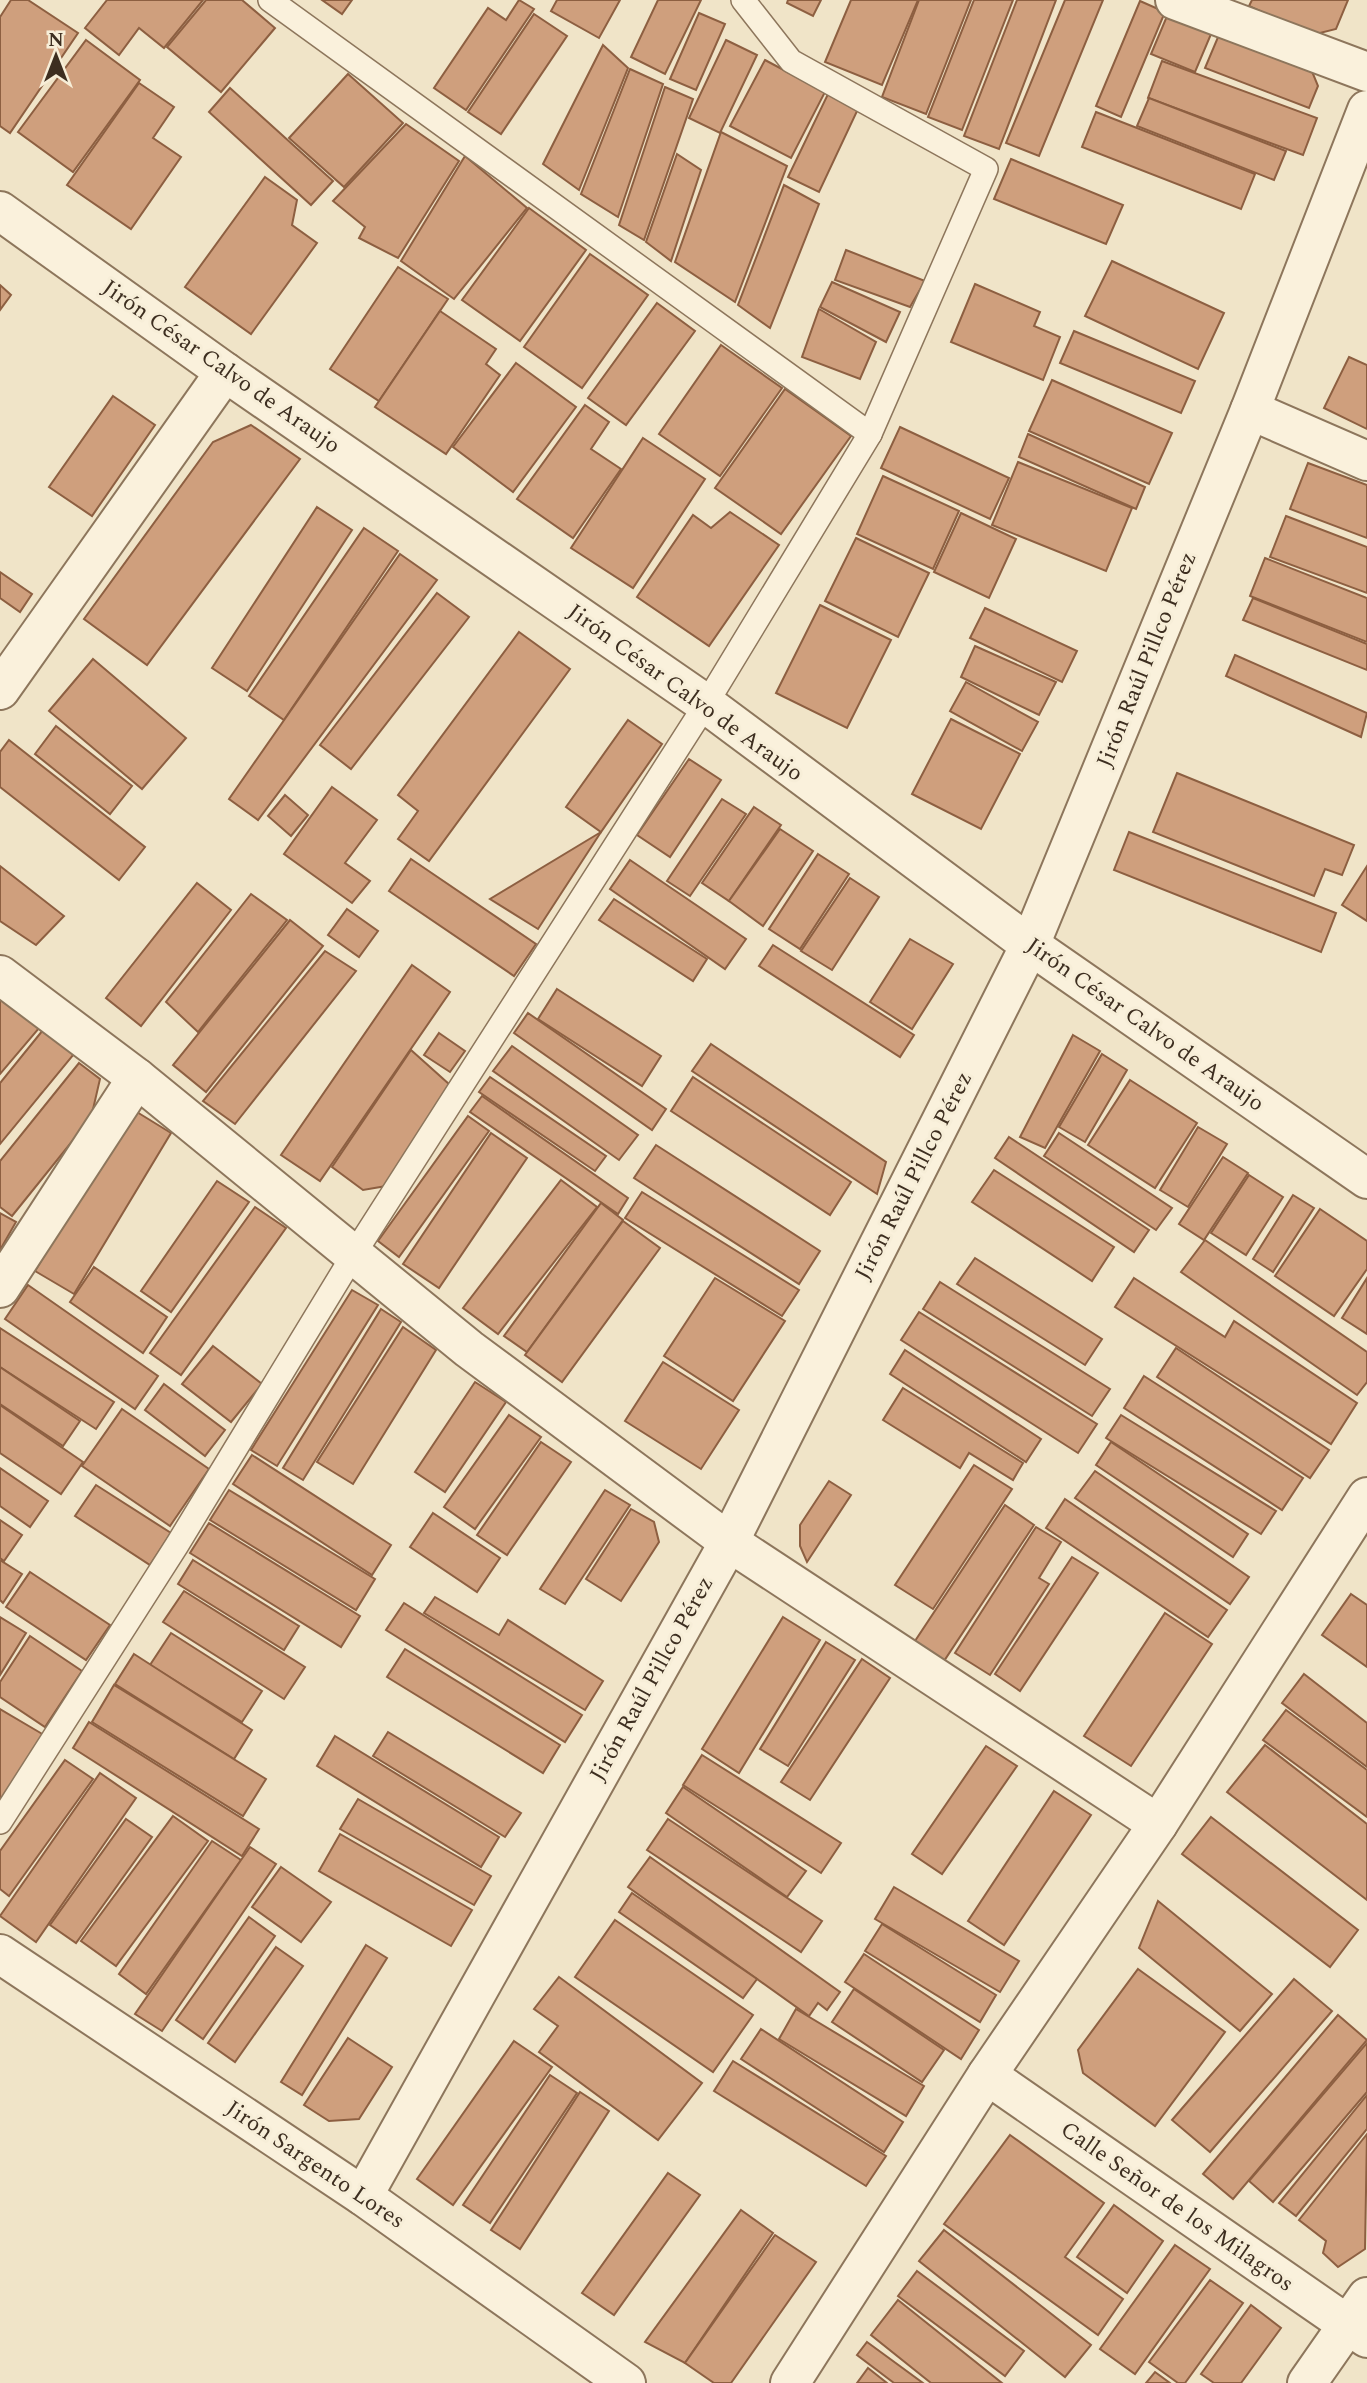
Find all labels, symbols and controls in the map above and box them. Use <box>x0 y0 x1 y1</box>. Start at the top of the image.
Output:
north arrow <box>21 21 91 91</box>
text: N <box>48 26 64 55</box>
street label: Jirón César Calvo de Araujo <box>94 271 348 463</box>
street label: Jirón Raúl Pillco Pérez <box>1088 547 1206 773</box>
street label: Jirón César Calvo de Araujo <box>560 595 810 791</box>
street label: Jirón César Calvo de Araujo <box>1018 929 1272 1121</box>
street label: Jirón Raúl Pillco Pérez <box>846 1066 982 1286</box>
street label: Jirón Raúl Pillco Pérez <box>581 1570 723 1788</box>
street label: Jirón Sargento Lores <box>218 2092 412 2238</box>
street label: Calle Señor de los Milagros <box>1053 2113 1301 2301</box>

